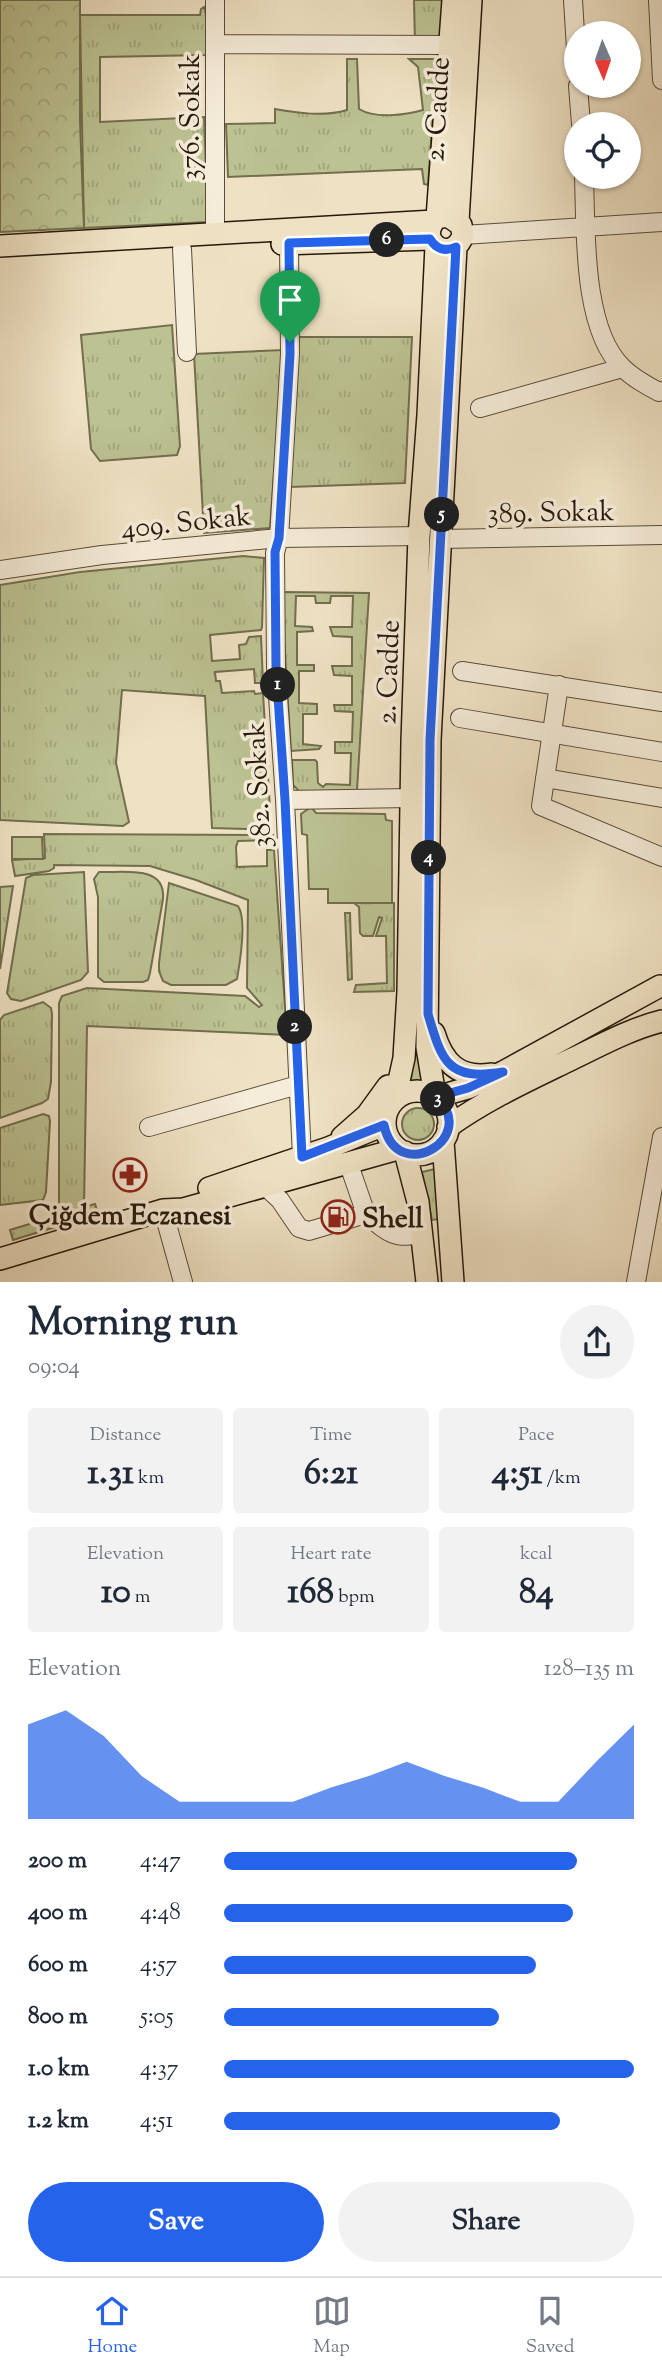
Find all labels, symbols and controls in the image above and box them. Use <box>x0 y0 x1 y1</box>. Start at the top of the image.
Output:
north arrow <box>564 21 640 98</box>
map controls <box>564 21 641 189</box>
street label: 376. Sokak <box>172 53 212 181</box>
street label: 2. Cadde <box>416 56 462 163</box>
button: locate <box>564 112 641 189</box>
pin: 6 <box>370 222 404 258</box>
text: 6 <box>382 226 391 253</box>
pin <box>260 270 320 342</box>
icon: arrive <box>271 281 309 319</box>
street label: 389. Sokak <box>487 493 615 535</box>
street label: 409. Sokak <box>119 497 253 551</box>
pin: 5 <box>424 498 460 532</box>
text: 5 <box>438 501 445 528</box>
street label: 2. Cadde <box>368 619 412 725</box>
pin: 1 <box>260 668 296 702</box>
text: 1 <box>274 671 281 698</box>
street label: 382. Sokak <box>237 721 283 849</box>
pin: 4 <box>412 840 446 876</box>
text: 4 <box>424 844 433 871</box>
pin: 2 <box>278 1010 312 1044</box>
text: 2 <box>290 1013 299 1040</box>
pin: 3 <box>420 1082 456 1116</box>
text: 3 <box>434 1085 441 1112</box>
pharmacy icon: Çiğdem Eczanesi <box>111 1156 149 1194</box>
place label: Çiğdem Eczanesi <box>29 1197 231 1237</box>
fuel station icon: Shell <box>319 1198 357 1236</box>
place label: Shell <box>362 1200 424 1240</box>
text: Morning run <box>28 1298 238 1352</box>
button: share <box>560 1305 634 1379</box>
text: 09:04 <box>28 1351 80 1384</box>
text: Distance <box>90 1422 161 1449</box>
text: Time <box>310 1422 352 1449</box>
text: Pace <box>518 1422 555 1449</box>
text: 1.31 <box>87 1449 134 1500</box>
text: 6:21 <box>304 1449 358 1500</box>
text: 4:51 <box>492 1449 542 1500</box>
text: km <box>134 1465 164 1492</box>
text: /km <box>542 1465 581 1492</box>
text: Elevation <box>87 1541 164 1568</box>
text: Heart rate <box>290 1541 372 1568</box>
text: kcal <box>520 1541 553 1568</box>
text: 10 <box>101 1568 131 1619</box>
text: 168 <box>287 1568 334 1619</box>
text: 84 <box>519 1568 554 1619</box>
text: m <box>131 1584 151 1611</box>
text: bpm <box>334 1584 375 1611</box>
text: Elevation <box>28 1653 121 1686</box>
text: 128–135 m <box>544 1653 634 1686</box>
text: 200 m <box>28 1845 87 1878</box>
text: 4:47 <box>140 1845 181 1878</box>
text: 400 m <box>28 1897 88 1930</box>
text: 4:48 <box>140 1897 181 1930</box>
text: 600 m <box>28 1949 88 1982</box>
text: 4:57 <box>140 1949 177 1982</box>
text: 800 m <box>28 2001 88 2034</box>
text: 5:05 <box>140 2001 174 2034</box>
text: 1.0 km <box>28 2053 90 2086</box>
text: 4:37 <box>140 2053 178 2086</box>
text: 1.2 km <box>28 2105 89 2138</box>
text: 4:51 <box>140 2105 173 2138</box>
button: Save <box>28 2182 324 2262</box>
button: Share <box>338 2182 634 2262</box>
tab: Home <box>88 2292 137 2361</box>
tab: Map <box>313 2292 351 2361</box>
tab: Saved <box>526 2292 574 2361</box>

